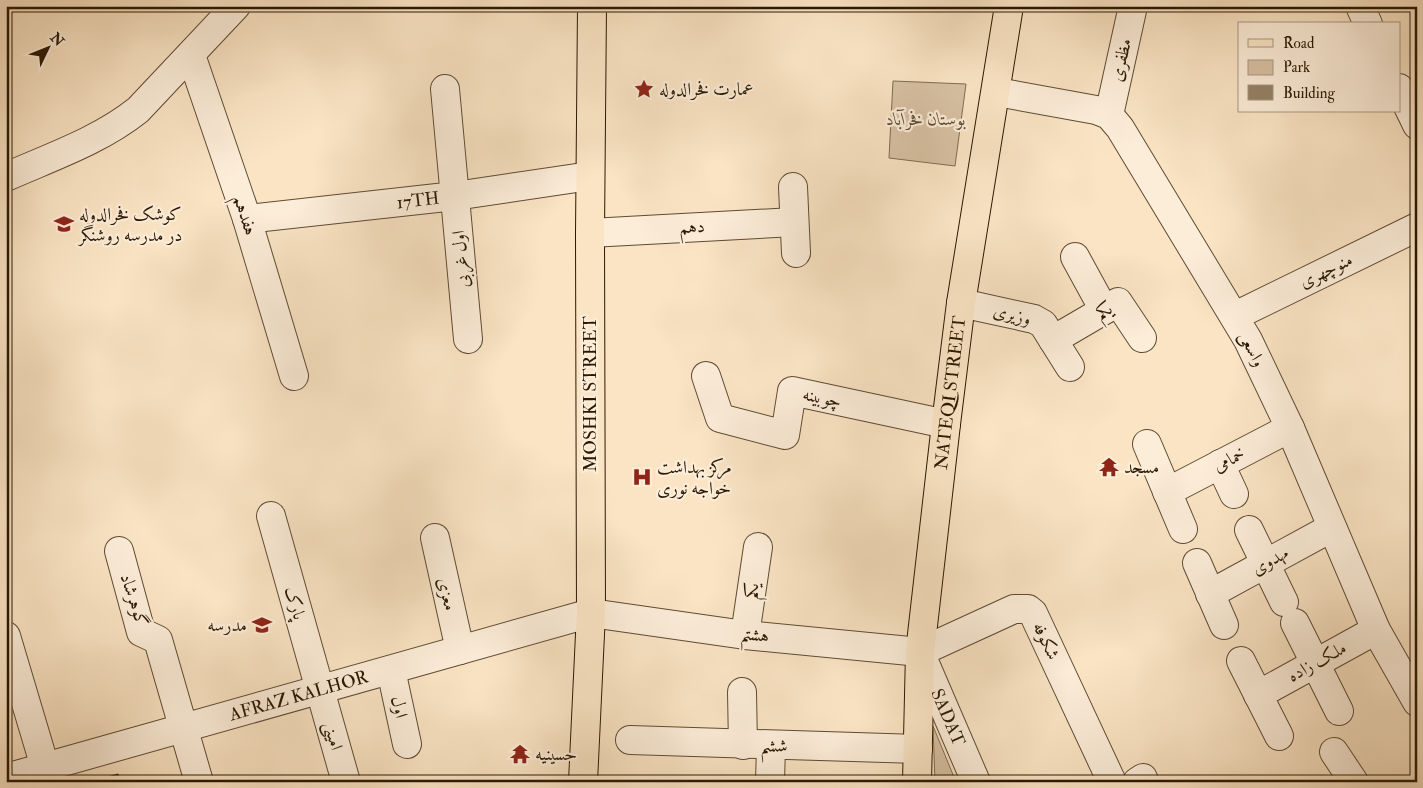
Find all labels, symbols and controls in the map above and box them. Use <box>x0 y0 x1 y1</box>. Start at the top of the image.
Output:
north arrow <box>22 22 72 72</box>
legend <box>1238 22 1400 112</box>
text: N <box>46 28 68 50</box>
text: Road <box>1283 34 1315 53</box>
street label: مظفری <box>1105 36 1137 84</box>
text: Park <box>1283 58 1310 77</box>
place icon: عمارت فخرالدوله <box>633 78 655 100</box>
place label: عمارت فخرالدوله <box>659 78 754 101</box>
text: Building <box>1283 84 1335 103</box>
park label: بوستان فخرآباد <box>886 108 967 131</box>
street label: 17TH <box>395 186 441 214</box>
street label: هفدهم <box>223 192 262 240</box>
place label: کوشک فخرالدوله در مدرسه روشنگر <box>77 203 182 247</box>
school or university icon: کوشک فخرالدوله در مدرسه روشنگر <box>53 213 75 235</box>
street label: دهم <box>679 215 706 244</box>
street label: اول غربی <box>447 229 476 289</box>
street label: منوچهری <box>1296 248 1356 294</box>
street label: یکم <box>1091 296 1120 329</box>
street label: وزیری <box>991 299 1033 331</box>
street label: NATEQI STREET <box>929 314 971 471</box>
street label: MOSHKI STREET <box>579 315 602 472</box>
street label: واسعی <box>1232 327 1271 371</box>
street label: چوبینه <box>800 383 844 413</box>
street label: خمامی <box>1209 442 1249 478</box>
place label: مرکز بهداشت خواجه نوری <box>657 456 732 500</box>
temple icon: مسجد <box>1098 456 1120 478</box>
place label: مسجد <box>1124 456 1159 479</box>
hospital icon: مرکز بهداشت خواجه نوری <box>631 466 653 488</box>
street label: مهدوی <box>1247 541 1293 580</box>
street label: گوهرشاد <box>115 570 153 630</box>
street label: معزی <box>432 575 462 613</box>
street label: یکم <box>740 580 770 601</box>
street label: پارک <box>278 584 311 624</box>
place label: مدرسه <box>207 614 247 637</box>
school or university icon: مدرسه <box>251 614 273 636</box>
street label: شکوفه <box>1027 618 1065 664</box>
street label: هشتم <box>739 622 770 654</box>
street label: ملک زاده <box>1283 636 1351 688</box>
street label: AFRAZ KALHOR <box>225 665 372 726</box>
street label: SADAT <box>926 685 971 750</box>
street label: اول <box>385 694 413 720</box>
street label: امینی <box>317 719 348 753</box>
street label: ششم <box>760 734 788 764</box>
temple icon: حسینیه <box>509 743 531 765</box>
place label: حسینیه <box>535 743 577 766</box>

